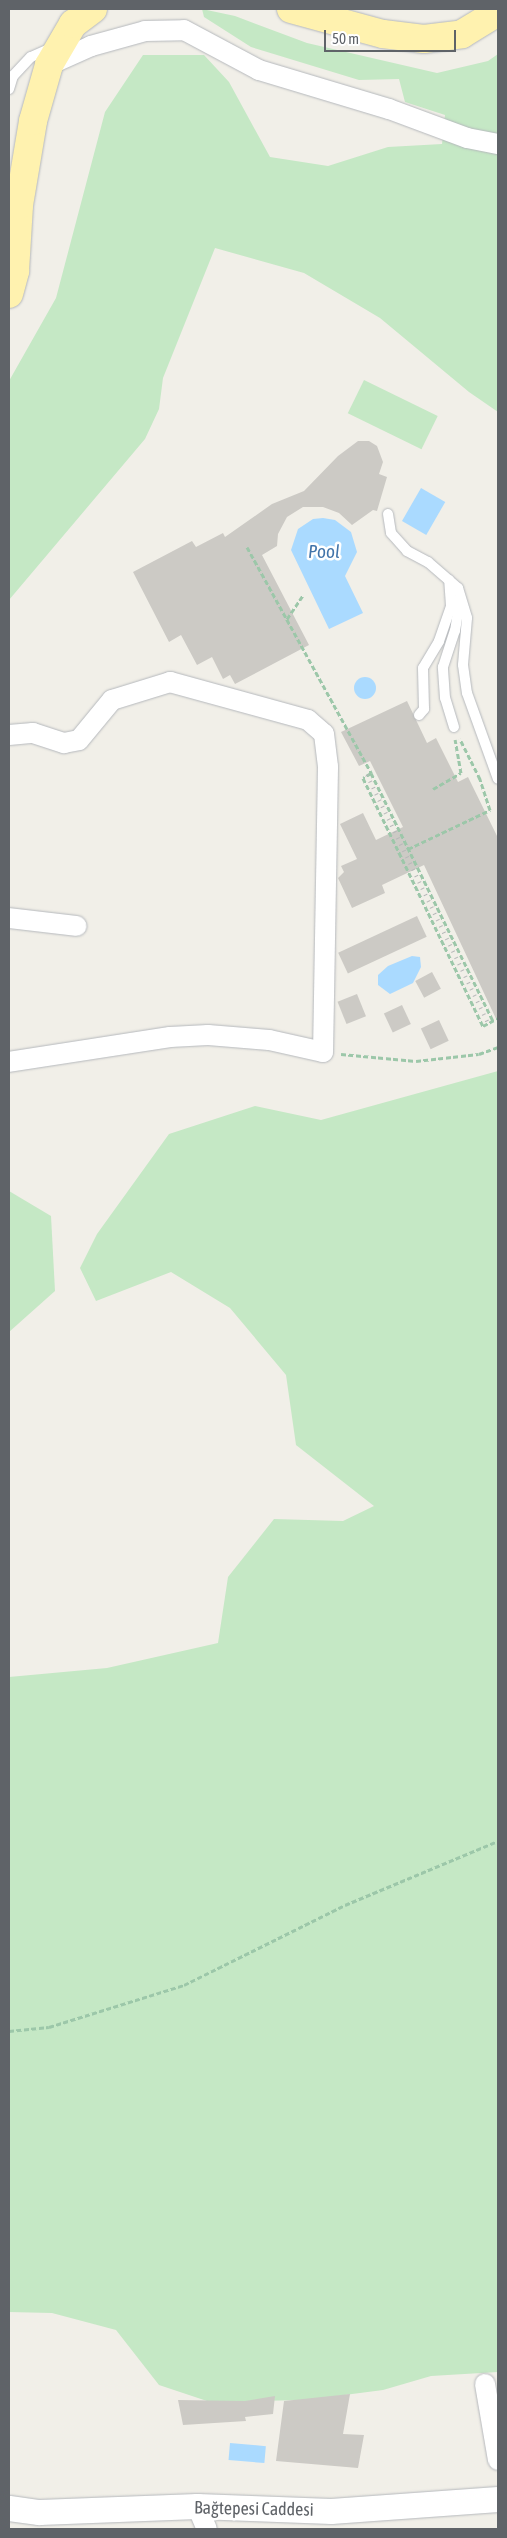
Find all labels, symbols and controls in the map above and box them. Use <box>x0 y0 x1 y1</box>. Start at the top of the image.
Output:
scale bar <box>327 20 460 52</box>
text: 50 m <box>332 30 359 47</box>
water label: Pool <box>308 541 340 563</box>
street label: Bağtepesi Caddesi <box>194 2497 314 2521</box>

